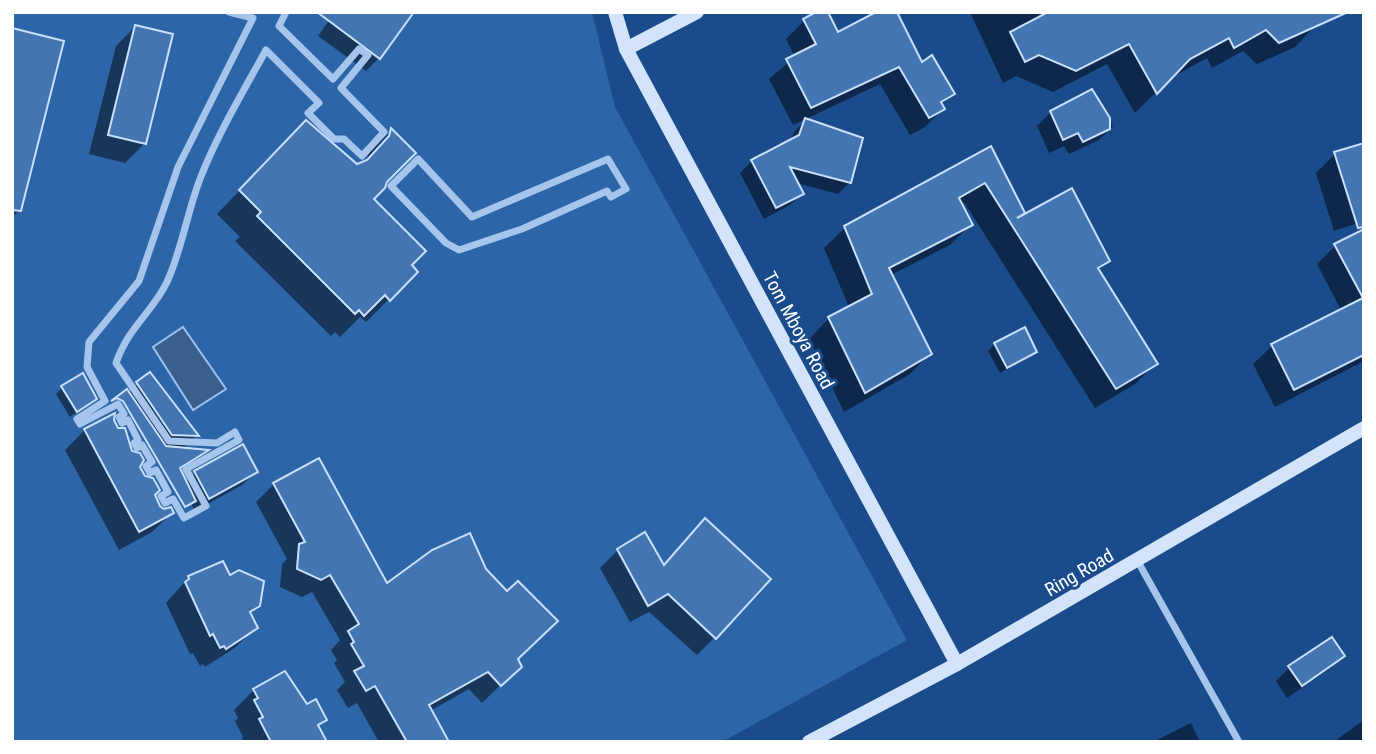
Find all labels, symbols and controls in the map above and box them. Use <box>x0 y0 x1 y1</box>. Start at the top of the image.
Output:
street label: Tom Mboya Road <box>758 268 839 393</box>
street label: Ring Road <box>1041 544 1118 601</box>

